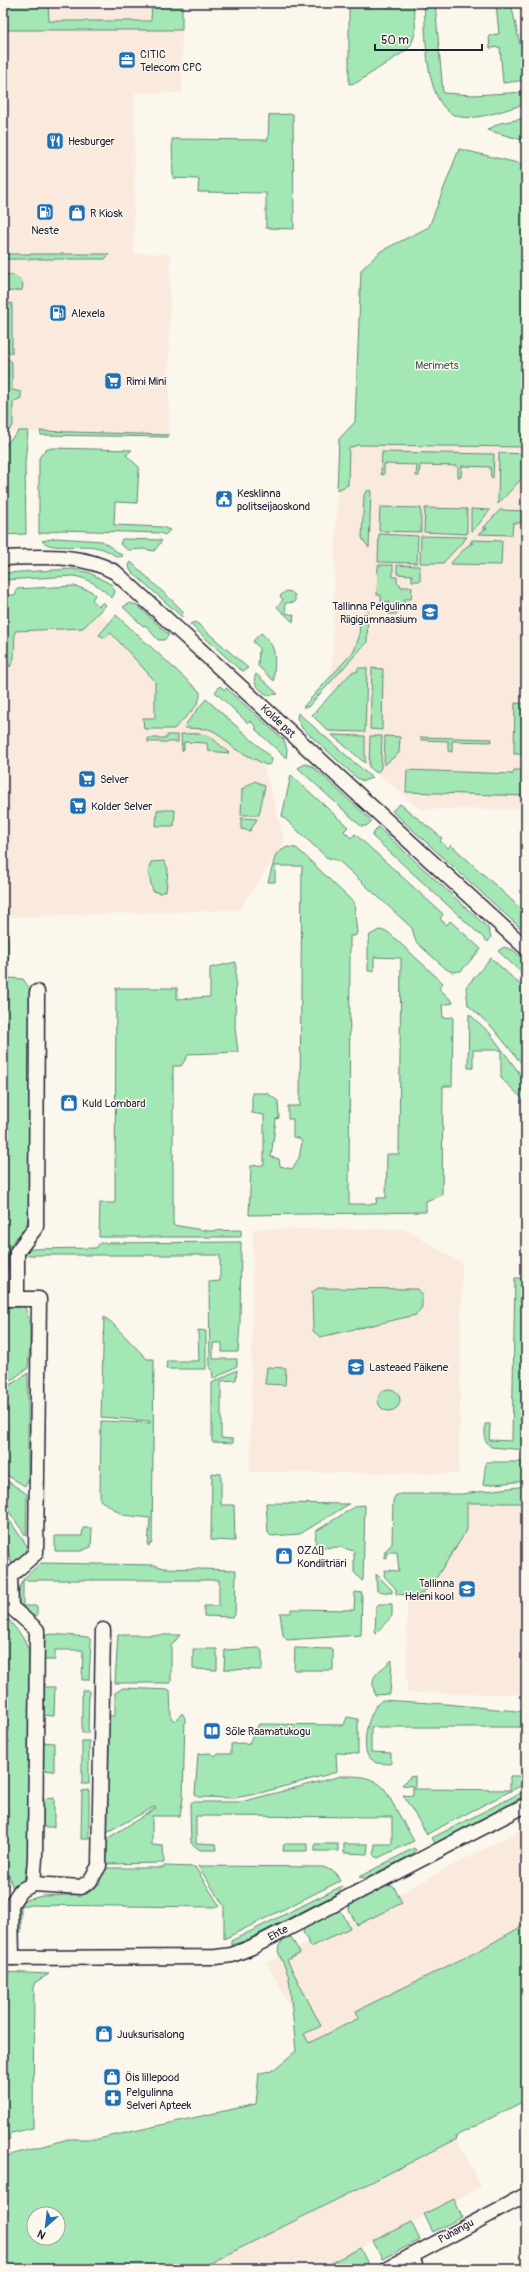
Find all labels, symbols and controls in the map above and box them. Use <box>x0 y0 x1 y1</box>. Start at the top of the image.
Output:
scale bar <box>375 26 482 52</box>
text: 50 m <box>381 33 409 48</box>
place label: CITIC Telecom CPC <box>140 48 202 74</box>
office icon: CITIC Telecom CPC <box>117 50 137 70</box>
restaurant icon: Hesburger <box>45 131 65 151</box>
place label: Hesburger <box>68 135 115 148</box>
fuel station icon: Neste <box>35 202 55 222</box>
shop icon: R Kiosk <box>67 203 87 223</box>
place label: R Kiosk <box>90 207 123 220</box>
place label: Neste <box>31 224 59 237</box>
fuel station icon: Alexela <box>48 303 68 323</box>
place label: Alexela <box>71 307 105 320</box>
park label: Merimets <box>415 359 459 372</box>
supermarket icon: Rimi Mini <box>103 371 123 391</box>
place label: Rimi Mini <box>126 375 166 388</box>
place label: Kesklinna politseijaoskond <box>237 487 310 513</box>
public building icon: Kesklinna politseijaoskond <box>214 489 234 509</box>
place label: Tallinna Pelgulinna Riigigümnaasium <box>332 600 417 626</box>
school or university icon: Tallinna Pelgulinna Riigigümnaasium <box>420 602 440 622</box>
street label: Kolde pst <box>258 702 299 741</box>
supermarket icon: Selver <box>77 769 97 789</box>
place label: Selver <box>100 773 129 786</box>
supermarket icon: Kolder Selver <box>68 796 88 816</box>
place label: Kolder Selver <box>91 800 152 813</box>
shop icon: Kuld Lombard <box>59 1093 79 1113</box>
place label: Kuld Lombard <box>82 1097 146 1110</box>
school or university icon: Lasteaed Päikene <box>346 1357 366 1377</box>
place label: Lasteaed Päikene <box>369 1361 449 1374</box>
place label: OZ∆[] Kondiitriäri <box>297 1544 346 1570</box>
shop icon: OZ∆[] Kondiitriäri <box>274 1546 294 1566</box>
place label: Tallinna Heleni kool <box>405 1577 454 1603</box>
school or university icon: Tallinna Heleni kool <box>457 1579 477 1599</box>
library icon: Sõle Raamatukogu <box>202 1721 222 1741</box>
place label: Sõle Raamatukogu <box>225 1725 311 1738</box>
street label: Ehte <box>266 1922 291 1944</box>
shop icon: Juuksurisalong <box>94 2024 114 2044</box>
place label: Juuksurisalong <box>117 2028 185 2041</box>
shop icon: Öis lillepood <box>102 2067 122 2087</box>
place label: Öis lillepood <box>125 2071 179 2084</box>
place label: Pelgulinna Selveri Apteek <box>126 2086 192 2112</box>
pharmacy icon: Pelgulinna Selveri Apteek <box>103 2088 123 2108</box>
north arrow <box>26 2206 66 2246</box>
street label: Puhangu <box>436 2216 476 2246</box>
text: N <box>35 2227 48 2242</box>

